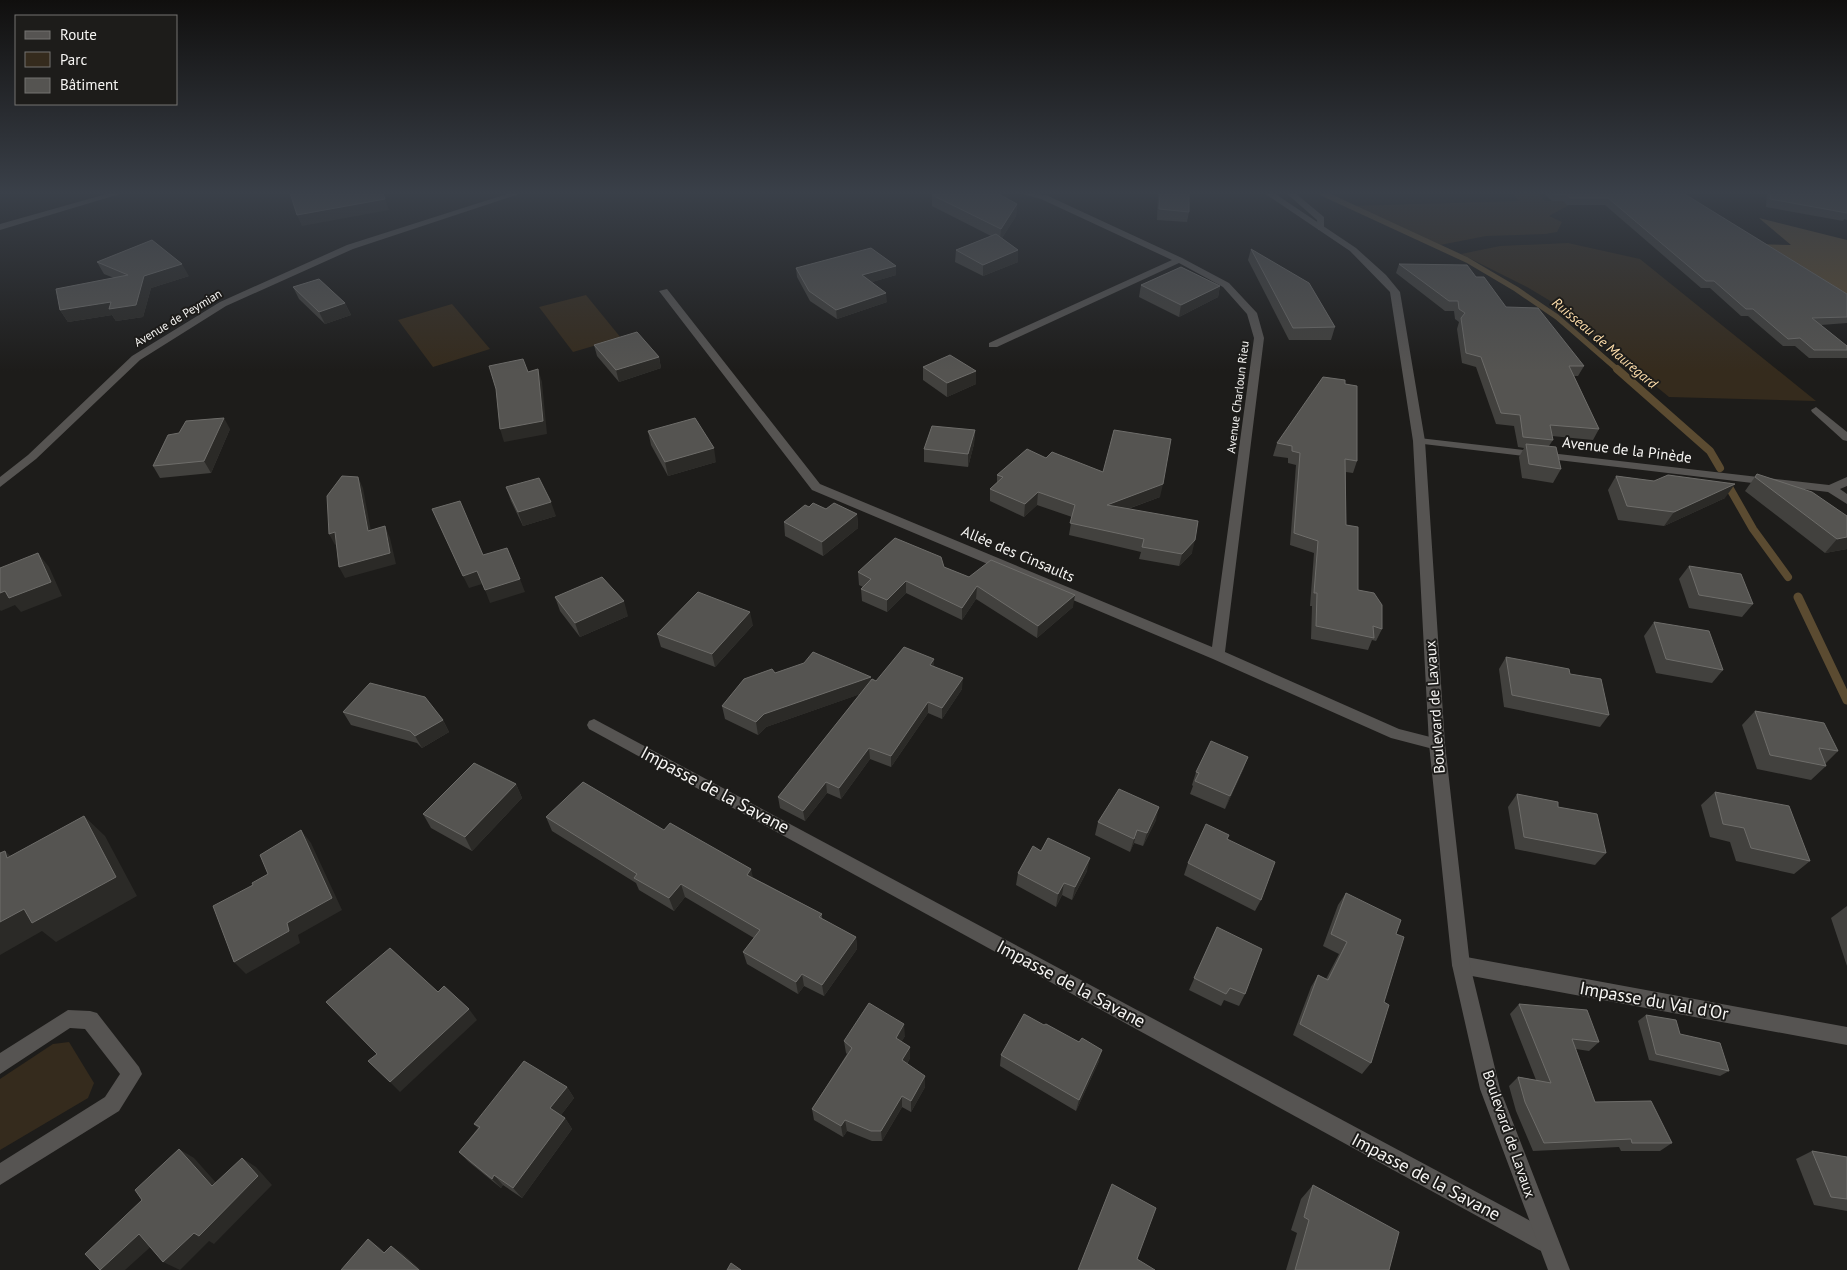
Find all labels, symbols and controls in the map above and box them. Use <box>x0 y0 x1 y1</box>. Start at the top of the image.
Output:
legend <box>15 15 178 105</box>
text: Route <box>60 25 97 44</box>
text: Parc <box>60 50 87 69</box>
text: Bâtiment <box>60 75 118 94</box>
street label: Avenue de Peymian <box>131 285 224 350</box>
water label: Ruisseau de Mauregard <box>1549 294 1662 393</box>
street label: Avenue Charloun Rieu <box>1223 340 1252 454</box>
street label: Avenue de la Pinède <box>1561 432 1693 467</box>
street label: Allée des Cinsaults <box>959 521 1078 586</box>
street label: Boulevard de Lavaux <box>1420 640 1449 774</box>
street label: Impasse de la Savane <box>637 741 794 839</box>
street label: Impasse de la Savane <box>993 935 1150 1033</box>
street label: Impasse du Val d'Or <box>1578 976 1730 1025</box>
street label: Boulevard de Lavaux <box>1479 1068 1540 1200</box>
street label: Impasse de la Savane <box>1348 1128 1505 1226</box>

